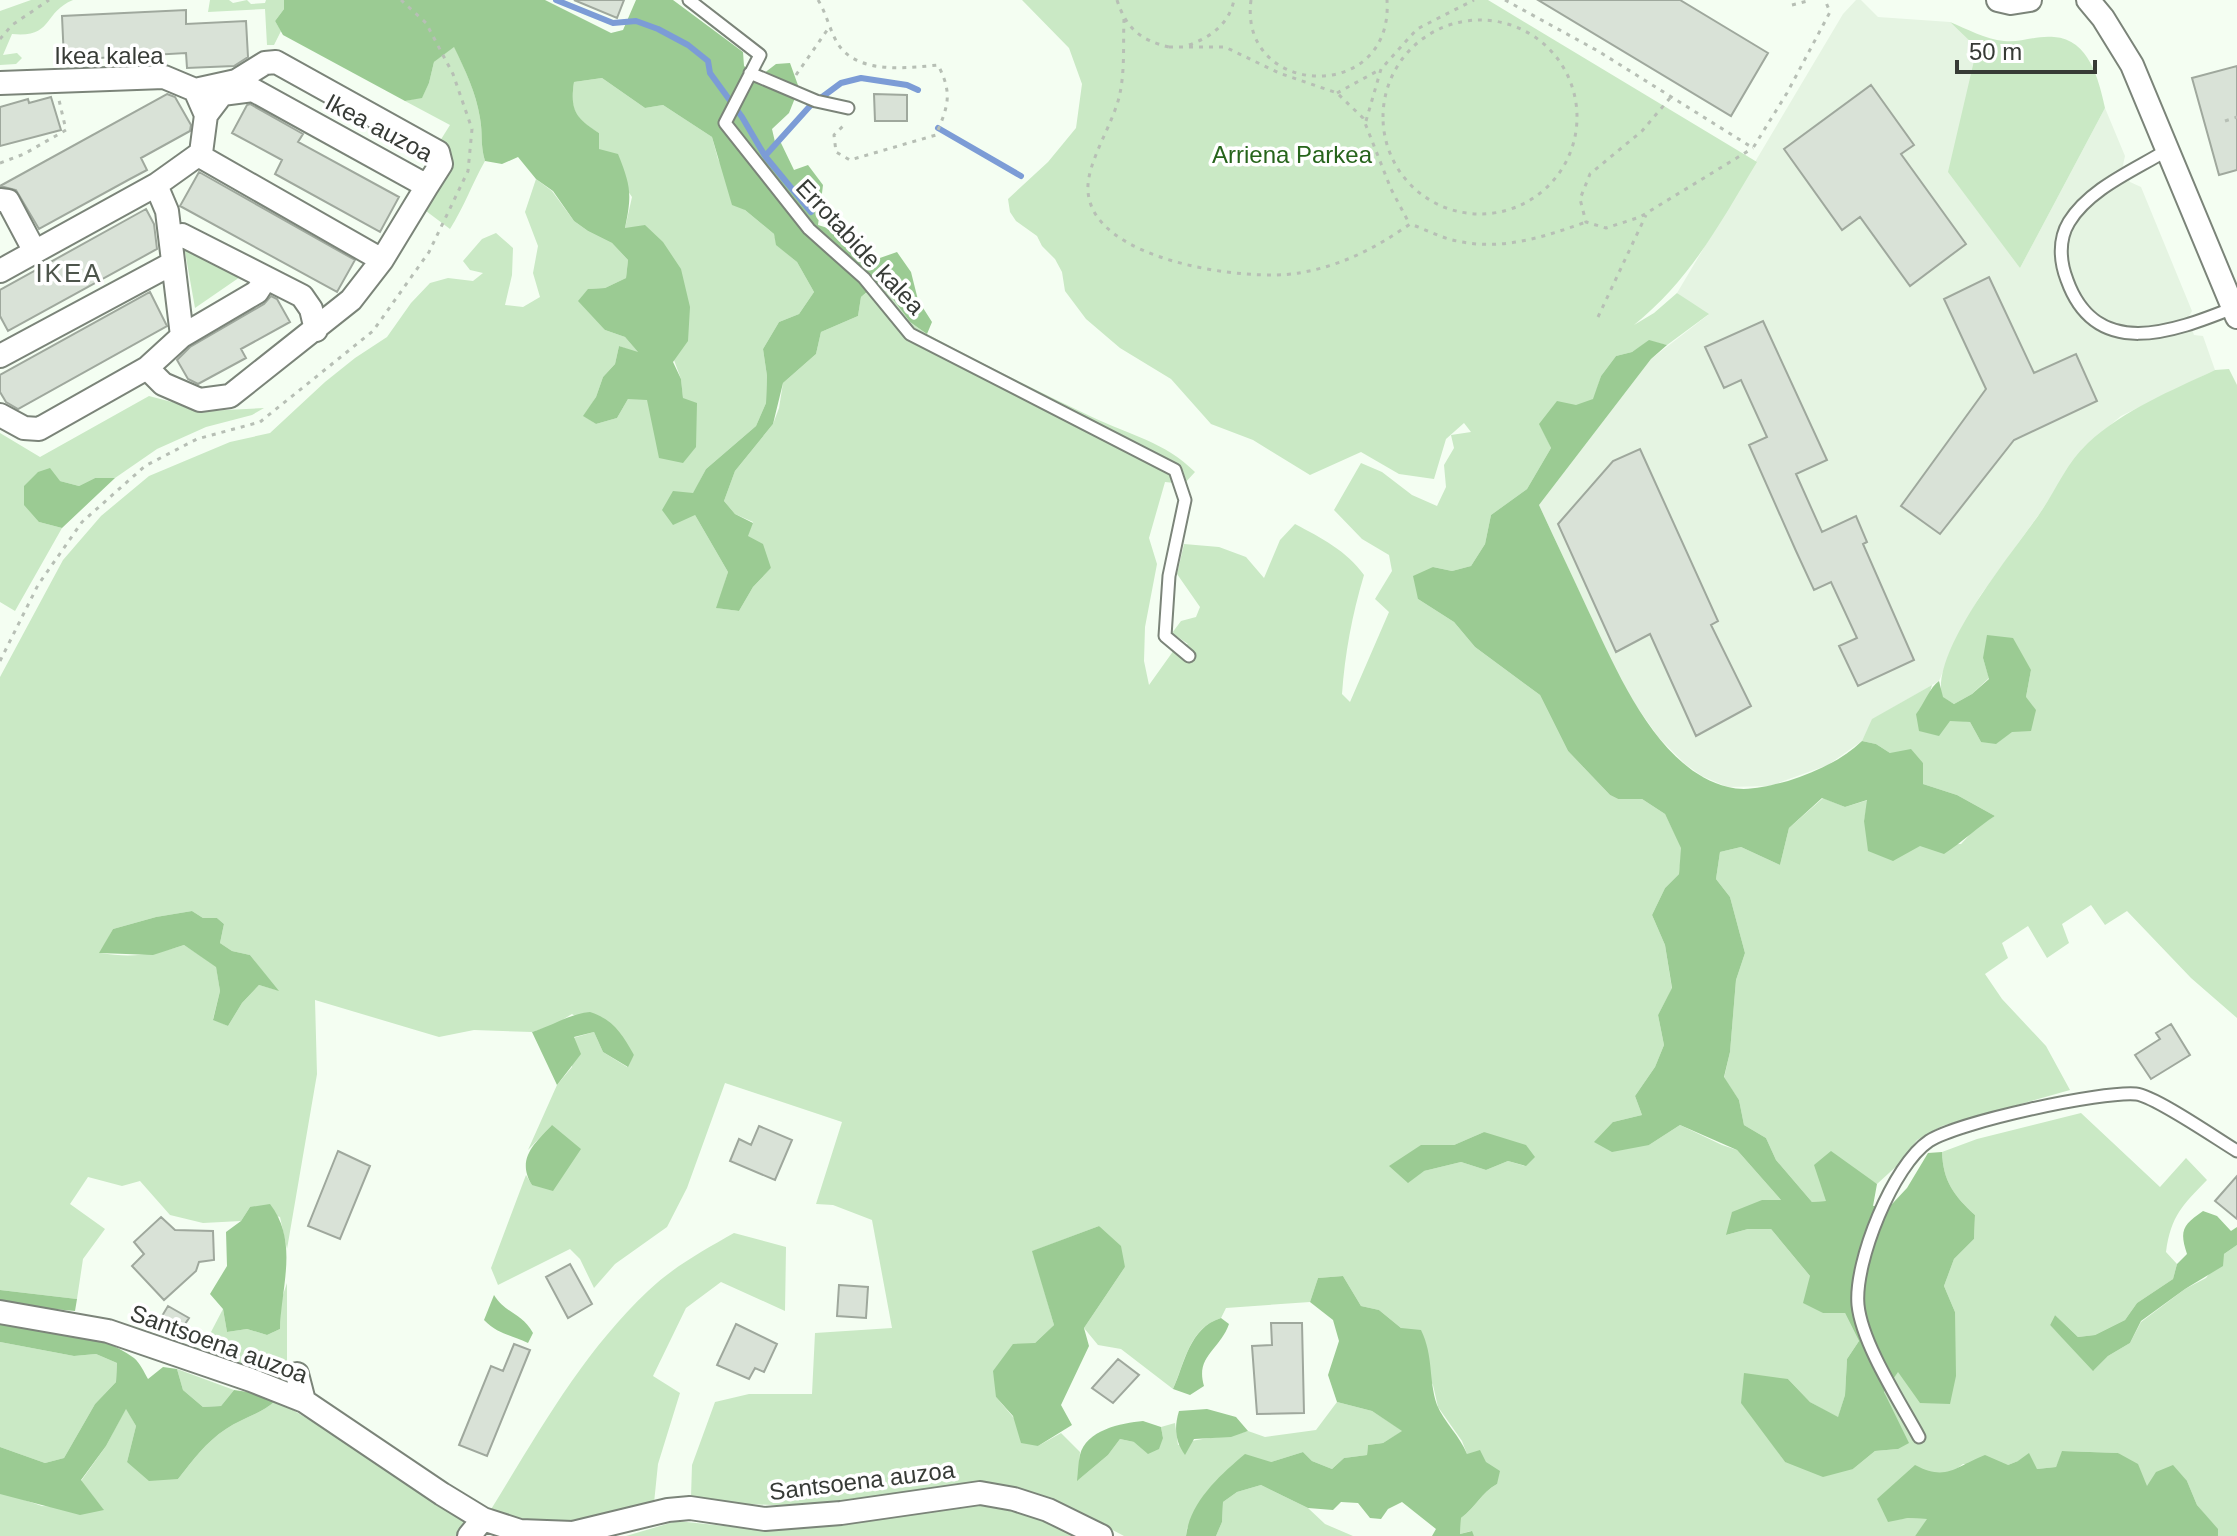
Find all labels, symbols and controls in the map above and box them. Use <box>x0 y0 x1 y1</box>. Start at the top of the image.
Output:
scale bar <box>1957 24 2095 74</box>
text: 50 m <box>1969 38 2022 65</box>
street label: Ikea kalea <box>54 42 164 69</box>
street label: Ikea auzoa <box>321 88 438 167</box>
park label: Arriena Parkea <box>1212 141 1373 168</box>
street label: Errotabide kalea <box>791 174 930 320</box>
district label: IKEA <box>35 258 103 288</box>
street label: Santsoena auzoa <box>127 1299 312 1388</box>
street label: Santsoena auzoa <box>768 1456 957 1505</box>

